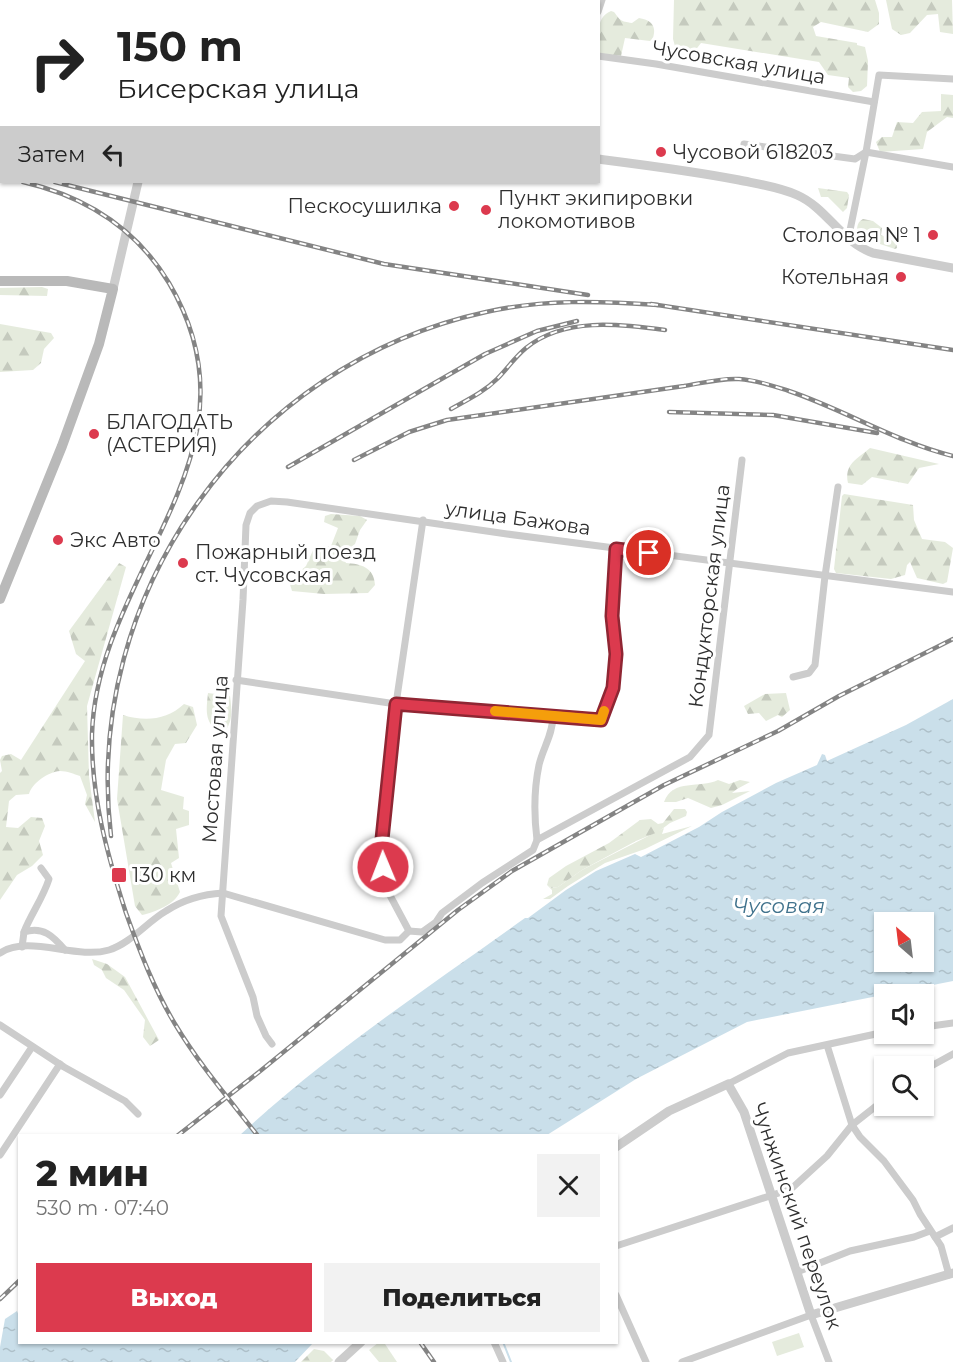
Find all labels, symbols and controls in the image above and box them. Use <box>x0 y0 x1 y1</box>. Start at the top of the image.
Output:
text: 150 m <box>117 20 243 72</box>
icon: right <box>18 24 96 102</box>
street label: Чусовская улица <box>651 35 827 89</box>
text: Бисерская улица <box>117 72 359 105</box>
icon: left <box>97 138 130 171</box>
place label: Чусовой 618203 <box>673 140 834 164</box>
text: Затем <box>18 141 85 168</box>
marker: Чусовой 618203 <box>654 145 668 159</box>
place label: Пункт экипировки локомотивов <box>498 186 693 233</box>
place label: Пескосушилка <box>288 194 442 218</box>
marker: Пескосушилка <box>447 199 461 213</box>
marker: Пункт экипировки локомотивов <box>479 203 493 217</box>
place label: Столовая № 1 <box>782 223 921 247</box>
marker: Столовая № 1 <box>926 228 940 242</box>
place label: Котельная <box>781 265 889 289</box>
marker: Котельная <box>894 270 908 284</box>
place label: БЛАГОДАТЬ (АСТЕРИЯ) <box>106 410 233 457</box>
marker: БЛАГОДАТЬ (АСТЕРИЯ) <box>87 427 101 441</box>
street label: Кондукторская улица <box>683 483 735 709</box>
street label: улица Бажова <box>443 496 592 540</box>
pin <box>623 527 674 578</box>
place label: Экс Авто <box>70 528 161 552</box>
marker: Экс Авто <box>51 533 65 547</box>
icon: arrive <box>632 536 665 569</box>
place label: Пожарный поезд ст. Чусовская <box>195 540 376 587</box>
marker: Пожарный поезд ст. Чусовская <box>176 556 190 570</box>
street label: Мостовая улица <box>197 674 233 844</box>
position arrow <box>351 835 415 899</box>
place label: 130 км <box>132 863 196 887</box>
marker: 130 км <box>110 866 128 884</box>
water label: Чусовая <box>733 893 825 918</box>
north arrow <box>874 912 934 972</box>
map controls <box>874 912 934 1116</box>
button: sound <box>874 984 934 1044</box>
button: search <box>874 1056 934 1116</box>
street label: Чунжинский переулок <box>747 1100 847 1333</box>
text: 2 мин <box>36 1151 149 1195</box>
button: close <box>537 1154 600 1217</box>
text: 530 m · 07:40 <box>36 1196 169 1220</box>
button: Выход <box>36 1263 312 1332</box>
button: Поделиться <box>324 1263 600 1332</box>

